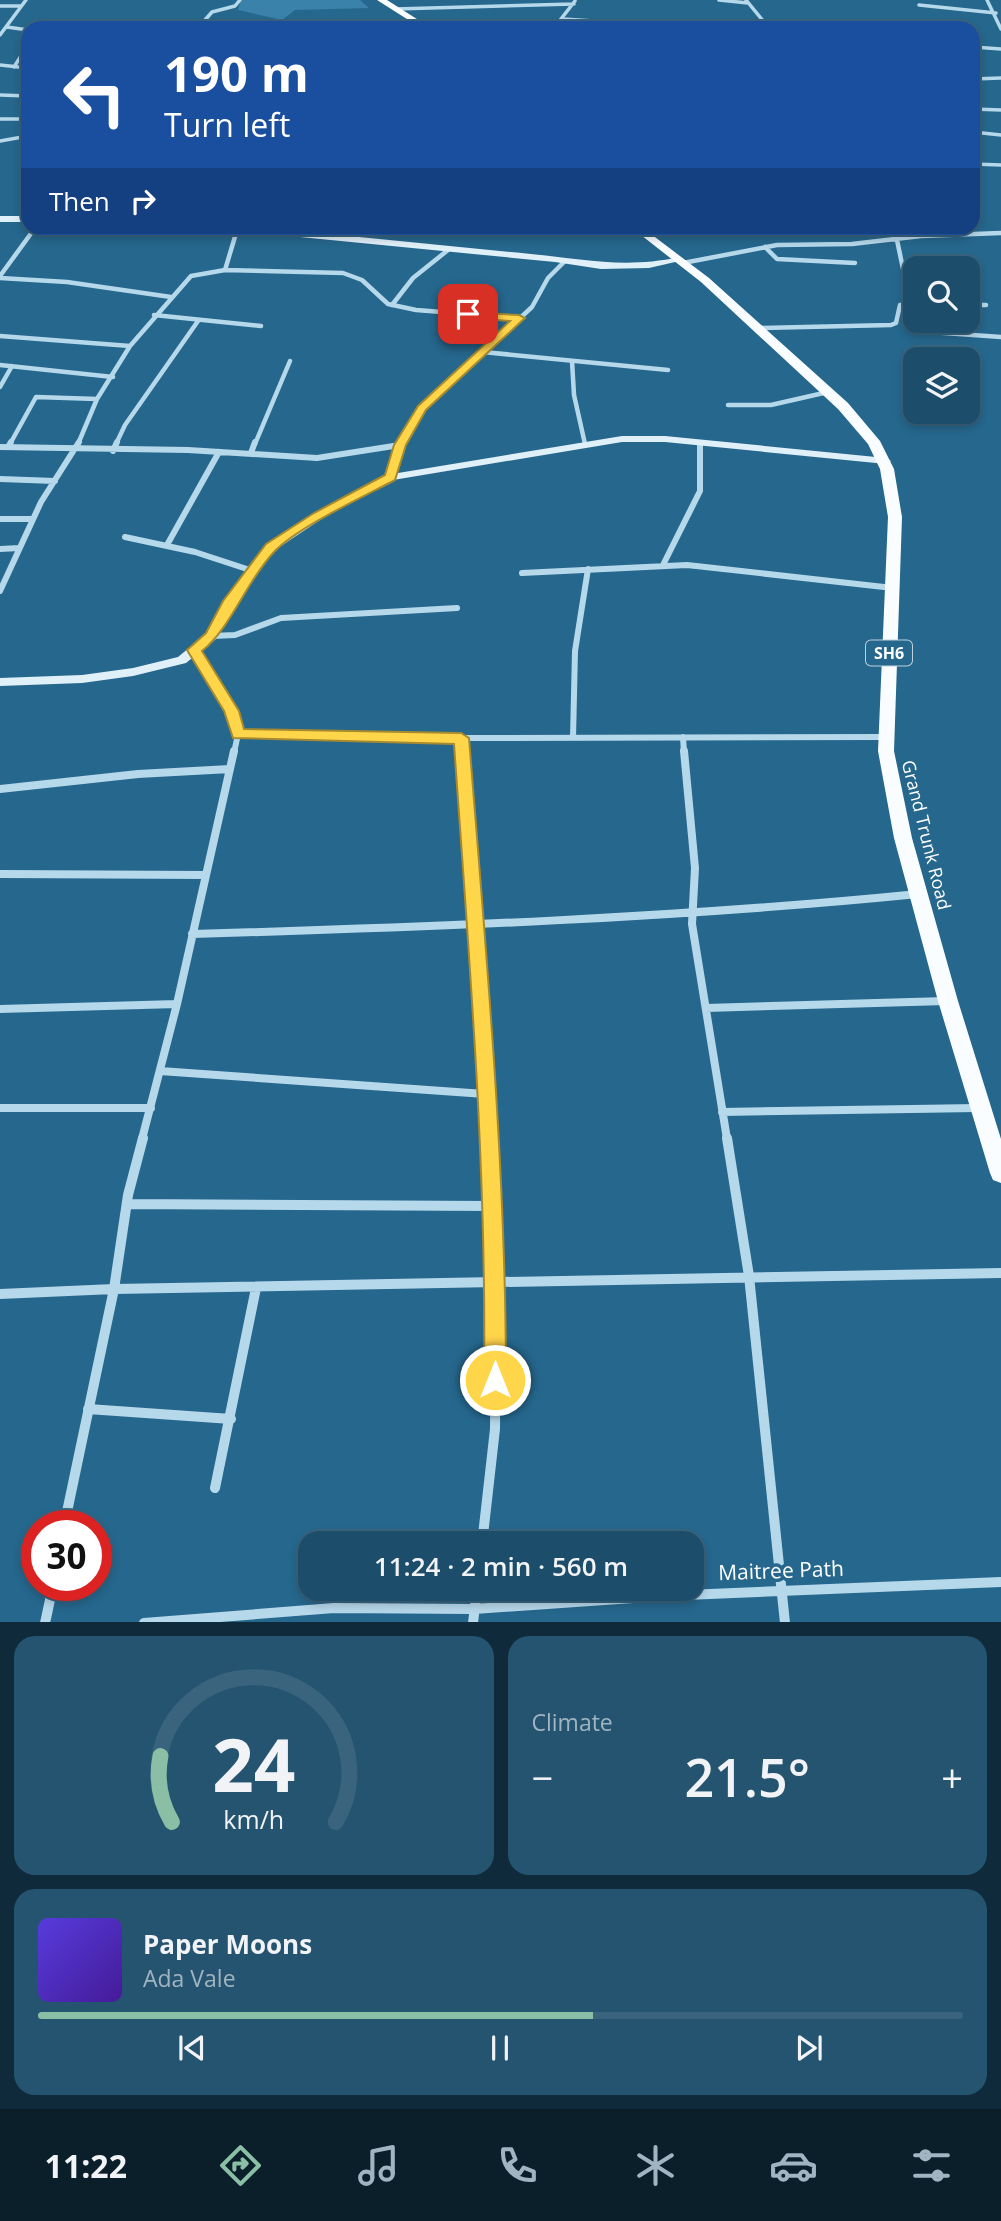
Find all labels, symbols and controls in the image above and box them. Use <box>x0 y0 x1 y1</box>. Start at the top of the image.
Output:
text: 190 m <box>164 40 309 106</box>
icon: left <box>49 49 140 140</box>
text: Turn left <box>164 103 290 146</box>
icon: right <box>124 182 162 220</box>
text: Then <box>49 183 110 219</box>
map controls <box>903 256 980 424</box>
button: search <box>903 256 980 333</box>
pin <box>438 284 498 344</box>
icon: arrive <box>449 295 487 333</box>
button: layers <box>903 347 980 424</box>
road number: SH6 <box>866 640 912 666</box>
street label: Grand Trunk Road <box>897 757 957 912</box>
position arrow <box>458 1343 532 1417</box>
speed limit sign: 30 <box>21 1510 112 1601</box>
text: 11:24 · 2 min · 560 m <box>374 1548 628 1584</box>
street label: Maitree Path <box>718 1554 844 1586</box>
text: Climate <box>532 1706 613 1738</box>
text: 24 <box>212 1714 295 1813</box>
text: 21.5° <box>684 1741 810 1812</box>
text: − <box>532 1751 553 1803</box>
text: + <box>941 1751 963 1803</box>
text: km/h <box>223 1801 284 1835</box>
text: Paper Moons <box>143 1926 312 1962</box>
text: Ada Vale <box>143 1962 236 1994</box>
icon: previous <box>173 2029 211 2067</box>
icon: pause <box>481 2029 519 2067</box>
icon: next <box>790 2029 828 2067</box>
icon: directions <box>216 2141 265 2190</box>
icon: music <box>354 2141 403 2190</box>
icon: phone <box>493 2141 542 2190</box>
icon: climate <box>631 2141 680 2190</box>
icon: car <box>769 2141 818 2190</box>
icon: filters <box>907 2141 956 2190</box>
text: 11:22 <box>45 2144 127 2187</box>

